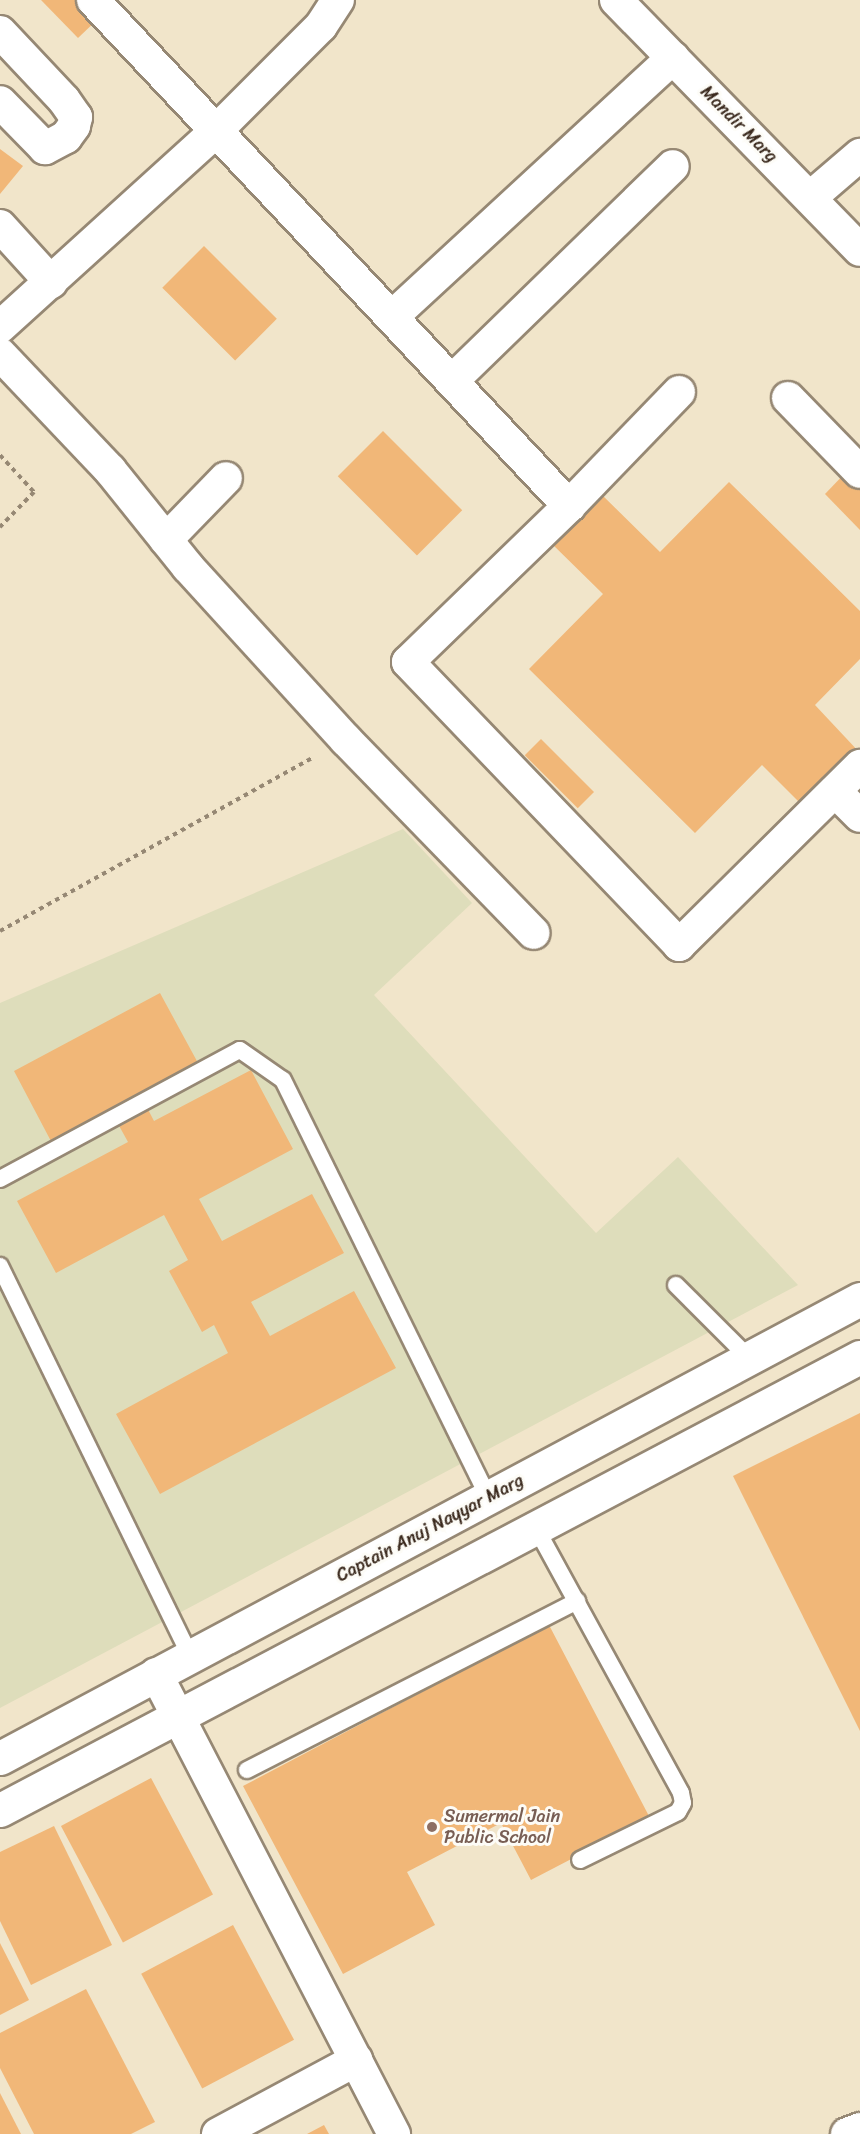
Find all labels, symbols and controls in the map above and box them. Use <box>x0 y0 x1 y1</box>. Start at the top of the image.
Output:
street label: Mandir Marg <box>696 81 782 167</box>
street label: Captain Anuj Nayyar Marg <box>333 1469 527 1587</box>
place label: Sumermal Jain Public School <box>444 1806 560 1848</box>
marker: Sumermal Jain Public School <box>425 1820 439 1834</box>

